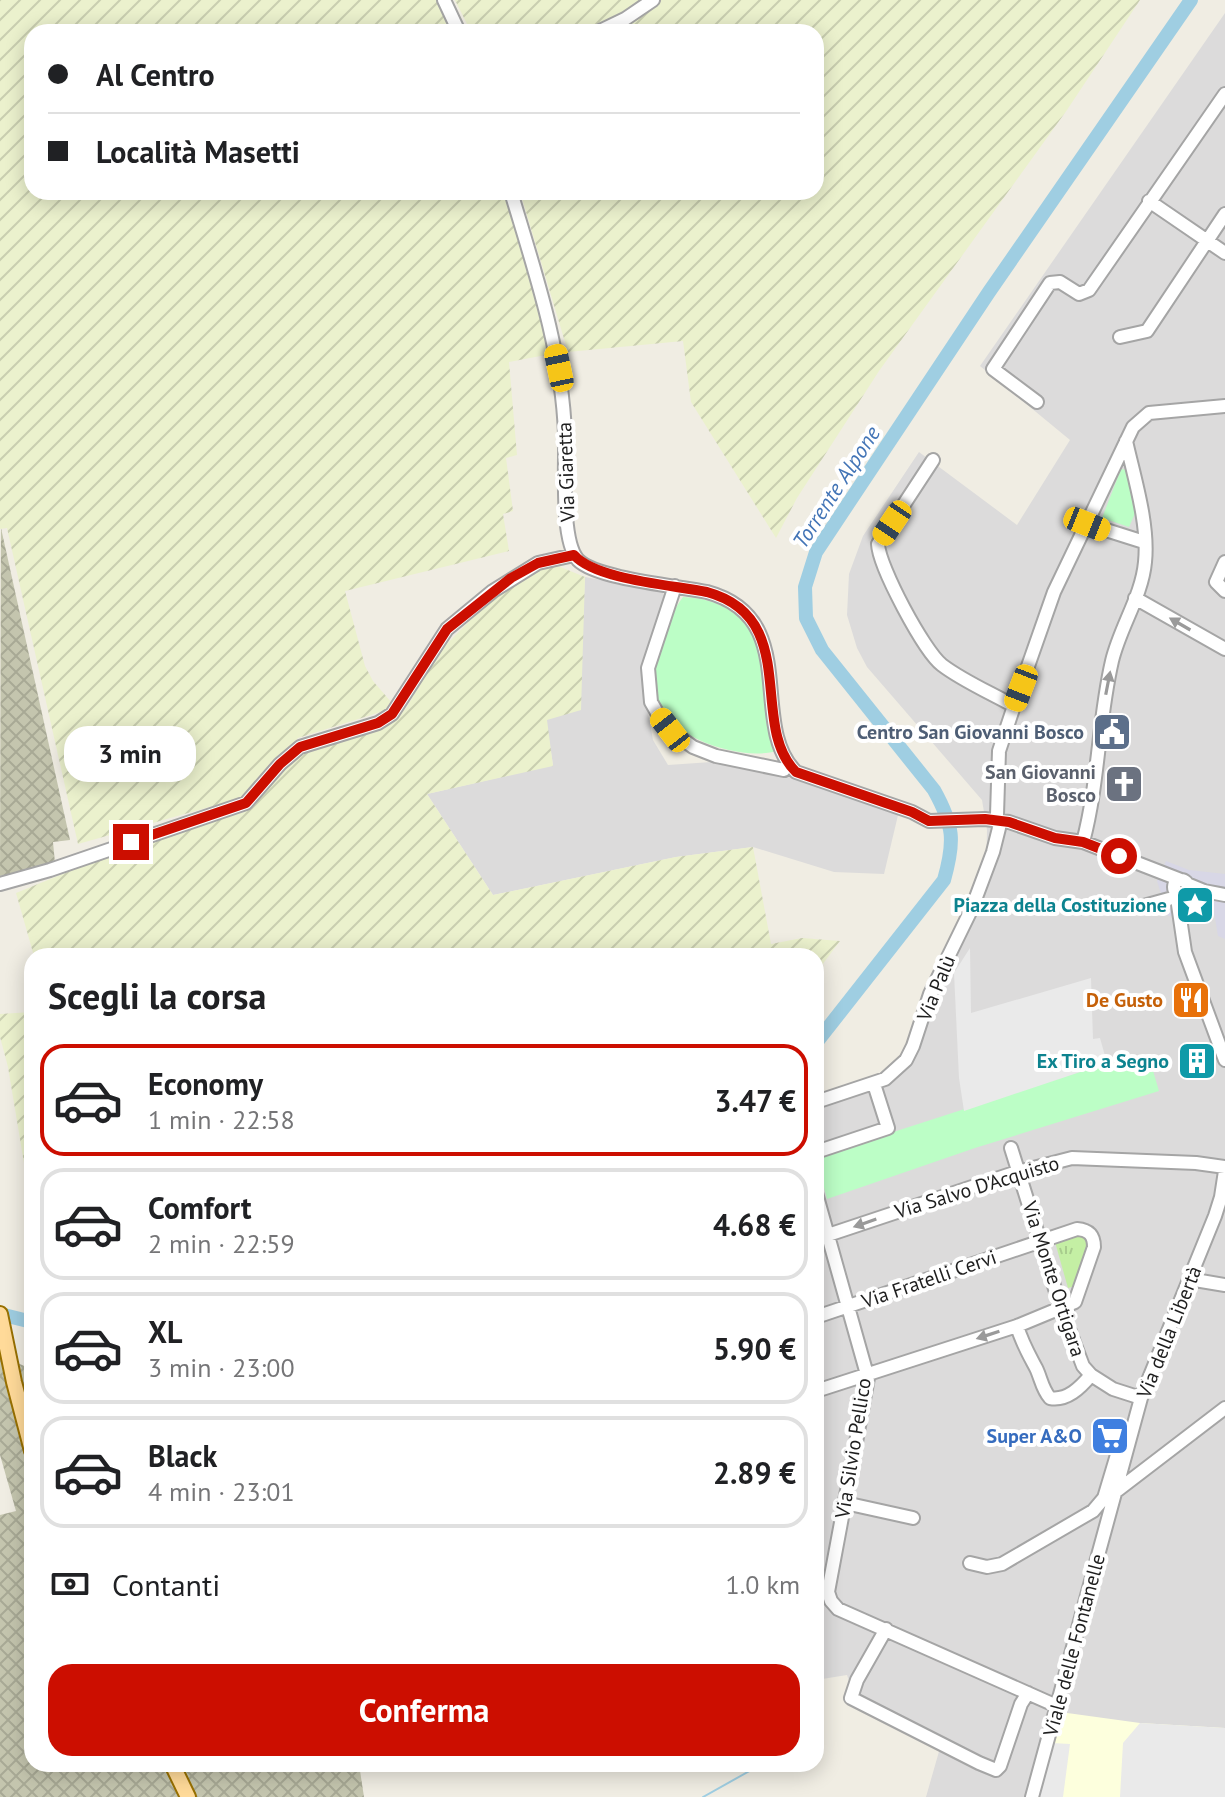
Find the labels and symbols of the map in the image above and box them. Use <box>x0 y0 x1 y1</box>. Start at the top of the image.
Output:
car <box>542 342 576 394</box>
water label: Torrente Alpone <box>786 420 886 554</box>
street label: Via Giaretta <box>551 422 581 523</box>
car <box>869 496 915 550</box>
car <box>1060 504 1114 544</box>
one-way arrow <box>1169 617 1191 631</box>
car <box>1001 661 1041 715</box>
one-way arrow <box>1102 670 1114 695</box>
car <box>646 704 694 756</box>
public building icon: Centro San Giovanni Bosco <box>1091 711 1133 753</box>
place label: Centro San Giovanni Bosco <box>857 719 1084 745</box>
callout: 3 min <box>65 726 197 782</box>
place label: San Giovanni Bosco <box>985 759 1096 808</box>
church icon: San Giovanni Bosco <box>1103 763 1145 805</box>
route end <box>113 824 149 860</box>
route start <box>1101 838 1137 874</box>
place icon: Piazza della Costituzione <box>1174 884 1216 926</box>
place label: Piazza della Costituzione <box>953 892 1167 918</box>
street label: Via Palù <box>911 951 961 1026</box>
restaurant icon: De Gusto <box>1170 979 1212 1021</box>
place label: De Gusto <box>1086 987 1163 1013</box>
building icon: Ex Tiro a Segno <box>1176 1040 1218 1082</box>
place label: Ex Tiro a Segno <box>1037 1048 1169 1074</box>
street label: Via Salvo D'Acquisto <box>891 1150 1062 1225</box>
street label: Via Monte Ortigara <box>1016 1197 1091 1360</box>
one-way arrow <box>852 1217 876 1230</box>
street label: Via Fratelli Cervi <box>857 1244 1000 1315</box>
street label: Via della Libertà <box>1130 1262 1207 1403</box>
one-way arrow <box>976 1329 1000 1342</box>
street label: Via Silvio Pellico <box>829 1376 877 1521</box>
supermarket icon: Super A&O <box>1089 1415 1131 1457</box>
place label: Super A&O <box>987 1423 1082 1449</box>
street label: Viale delle Fontanelle <box>1037 1551 1111 1740</box>

